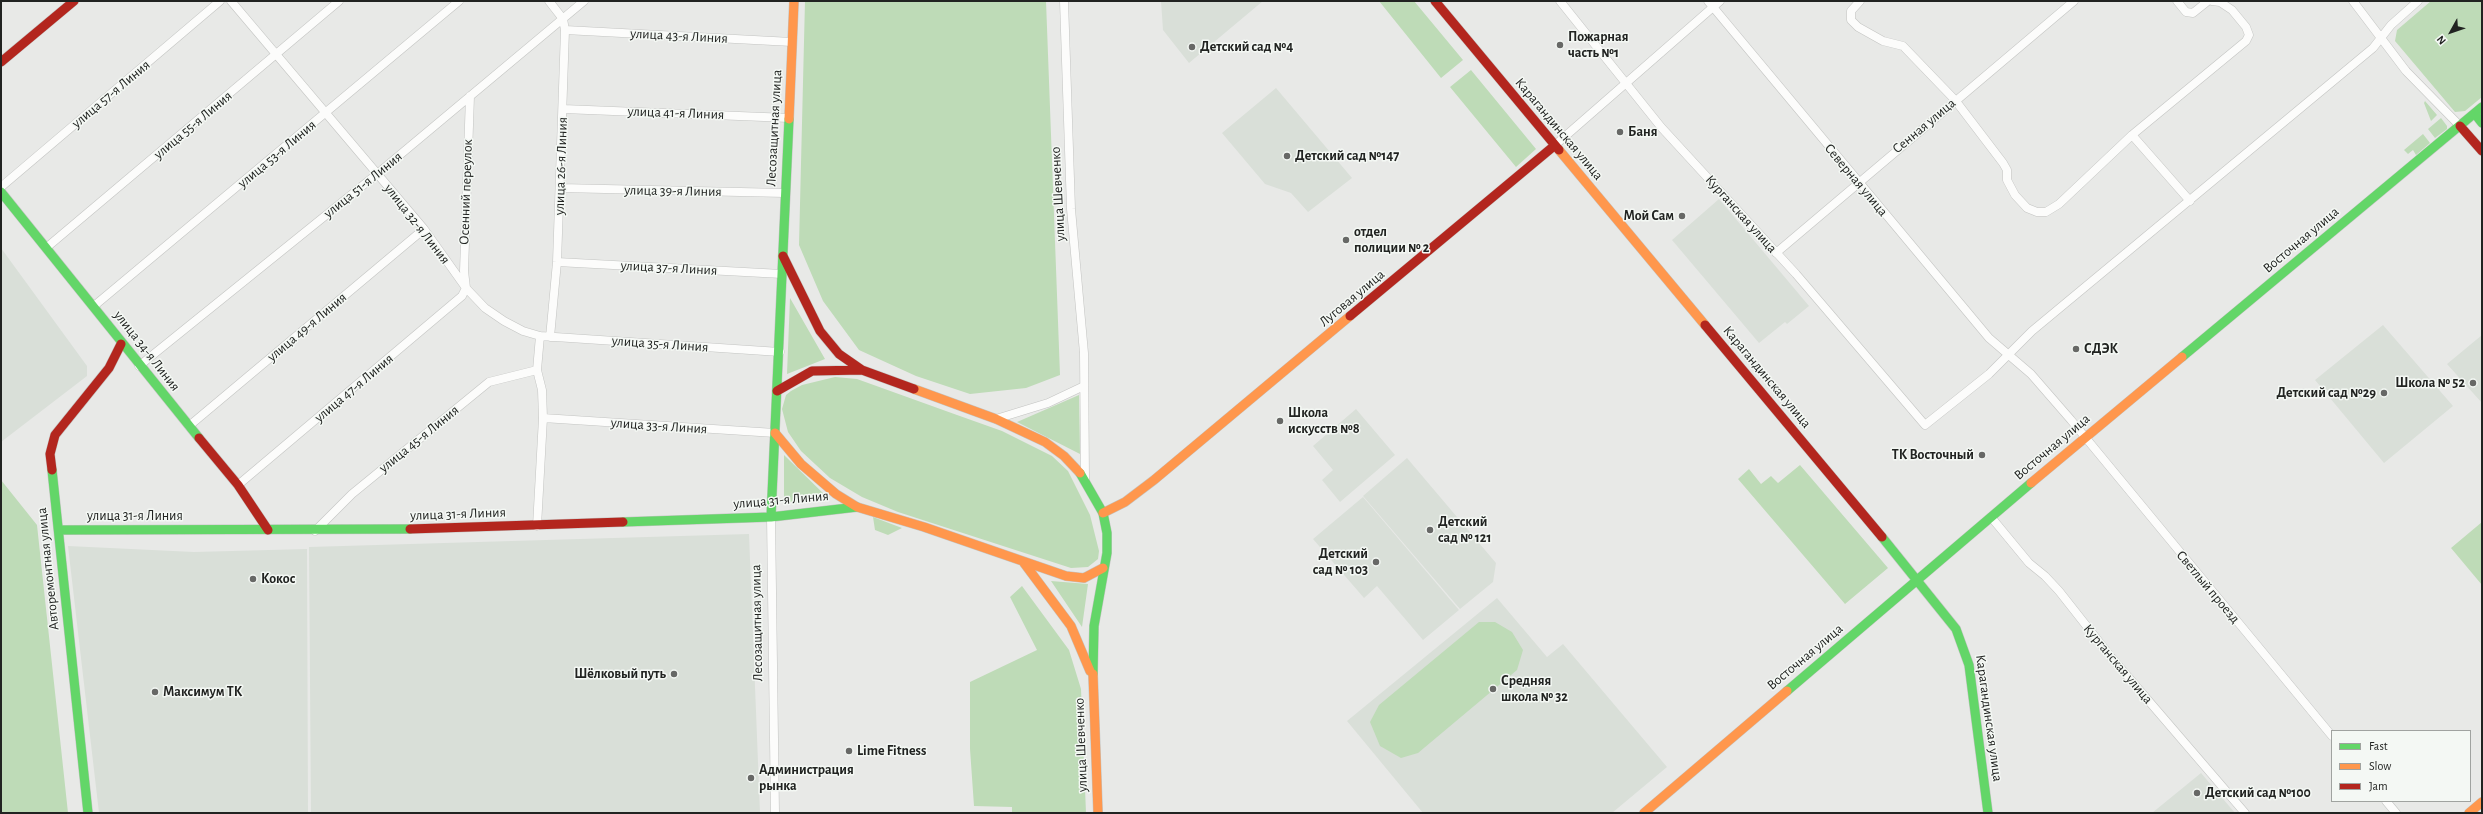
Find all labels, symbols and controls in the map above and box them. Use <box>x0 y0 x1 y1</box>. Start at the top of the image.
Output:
north arrow <box>2431 12 2471 52</box>
street label: улица 43-я Линия <box>630 25 728 47</box>
place label: Пожарная часть №1 <box>1568 29 1629 62</box>
text: N <box>2435 34 2448 47</box>
place label: Детский сад №4 <box>1200 39 1293 55</box>
marker: Пожарная часть №1 <box>1555 40 1565 50</box>
marker: Детский сад №4 <box>1187 42 1197 52</box>
street label: улица 57-я Линия <box>68 56 154 132</box>
street label: Лесозащитная улица <box>763 69 785 187</box>
street label: Карагандинская улица <box>1511 75 1607 183</box>
street label: улица 55-я Линия <box>150 87 236 163</box>
street label: Сенная улица <box>1889 95 1959 157</box>
street label: улица 41-я Линия <box>627 103 725 123</box>
street label: улица 53-я Линия <box>234 116 320 192</box>
street label: улица 26-я Линия <box>551 117 571 215</box>
place label: Баня <box>1628 124 1657 140</box>
marker: Баня <box>1615 127 1625 137</box>
street label: Осенний переулок <box>456 139 476 245</box>
street label: Северная улица <box>1821 140 1891 220</box>
street label: улица Шевченко <box>1047 146 1069 242</box>
street label: улица 51-я Линия <box>320 148 406 222</box>
place label: Детский сад №147 <box>1295 148 1399 164</box>
marker: Детский сад №147 <box>1282 151 1292 161</box>
street label: Курганская улица <box>1702 171 1780 257</box>
street label: улица 32-я Линия <box>380 180 454 268</box>
street label: улица 39-я Линия <box>624 182 722 200</box>
street label: Восточная улица <box>2260 203 2342 277</box>
place label: Мой Cам <box>1624 208 1674 224</box>
marker: Мой Cам <box>1677 211 1687 221</box>
place label: отдел полиции № 2 <box>1354 224 1429 256</box>
marker: отдел полиции № 2 <box>1341 235 1351 245</box>
street label: улица 37-я Линия <box>620 257 718 279</box>
street label: Луговая улица <box>1316 266 1388 330</box>
street label: улица 49-я Линия <box>264 289 350 365</box>
street label: улица 34-я Линия <box>110 307 184 395</box>
street label: Карагандинская улица <box>1719 323 1815 431</box>
street label: улица 35-я Линия <box>611 332 709 356</box>
place label: СДЭК <box>2084 341 2118 357</box>
marker: СДЭК <box>2071 344 2081 354</box>
street label: улица 47-я Линия <box>311 350 397 426</box>
place label: Школа № 52 <box>2395 375 2465 391</box>
marker: Школа № 52 <box>2468 378 2478 388</box>
place label: Детский сад №29 <box>2276 385 2376 401</box>
marker: Детский сад №29 <box>2379 388 2389 398</box>
street label: улица 45-я Линия <box>376 402 462 476</box>
place label: Школа искусств №8 <box>1288 405 1360 438</box>
street label: Восточная улица <box>2011 410 2093 484</box>
street label: улица 33-я Линия <box>610 414 708 438</box>
marker: Школа искусств №8 <box>1275 416 1285 426</box>
place label: ТК Восточный <box>1892 447 1974 463</box>
marker: ТК Восточный <box>1977 450 1987 460</box>
street label: улица 31-я Линия <box>733 487 829 513</box>
street label: улица 31-я Линия <box>410 504 506 524</box>
street label: Авторемонтная улица <box>33 507 63 631</box>
street label: улица 31-я Линия <box>87 508 183 524</box>
place label: Детский сад № 121 <box>1438 514 1491 546</box>
marker: Детский сад № 121 <box>1425 525 1435 535</box>
place label: Детский сад № 103 <box>1313 546 1368 578</box>
street label: Светлый проезд <box>2173 547 2243 627</box>
marker: Детский сад № 103 <box>1371 557 1381 567</box>
street label: Лесозащитная улица <box>748 564 766 682</box>
place label: Кокос <box>261 571 295 587</box>
marker: Кокос <box>248 574 258 584</box>
street label: Восточная улица <box>1764 620 1846 694</box>
street label: Курганская улица <box>2080 621 2156 707</box>
street label: Карагандинская улица <box>1972 653 2006 783</box>
place label: Шёлковый путь <box>574 666 666 682</box>
marker: Шёлковый путь <box>669 669 679 679</box>
place label: Средняя школа № 32 <box>1501 673 1568 706</box>
place label: Максимум ТК <box>163 684 242 700</box>
marker: Средняя школа № 32 <box>1488 684 1498 694</box>
marker: Максимум ТК <box>150 687 160 697</box>
street label: улица Шевченко <box>1071 697 1091 793</box>
legend <box>2331 730 2471 802</box>
text: Fast <box>2369 740 2388 752</box>
place label: Lime Fitness <box>857 743 926 759</box>
marker: Lime Fitness <box>844 746 854 756</box>
text: Slow <box>2369 760 2391 772</box>
place label: Администрация рынка <box>759 762 854 794</box>
marker: Администрация рынка <box>746 773 756 783</box>
text: Jam <box>2369 780 2388 792</box>
place label: Детский сад №100 <box>2205 785 2311 801</box>
marker: Детский сад №100 <box>2192 788 2202 798</box>

